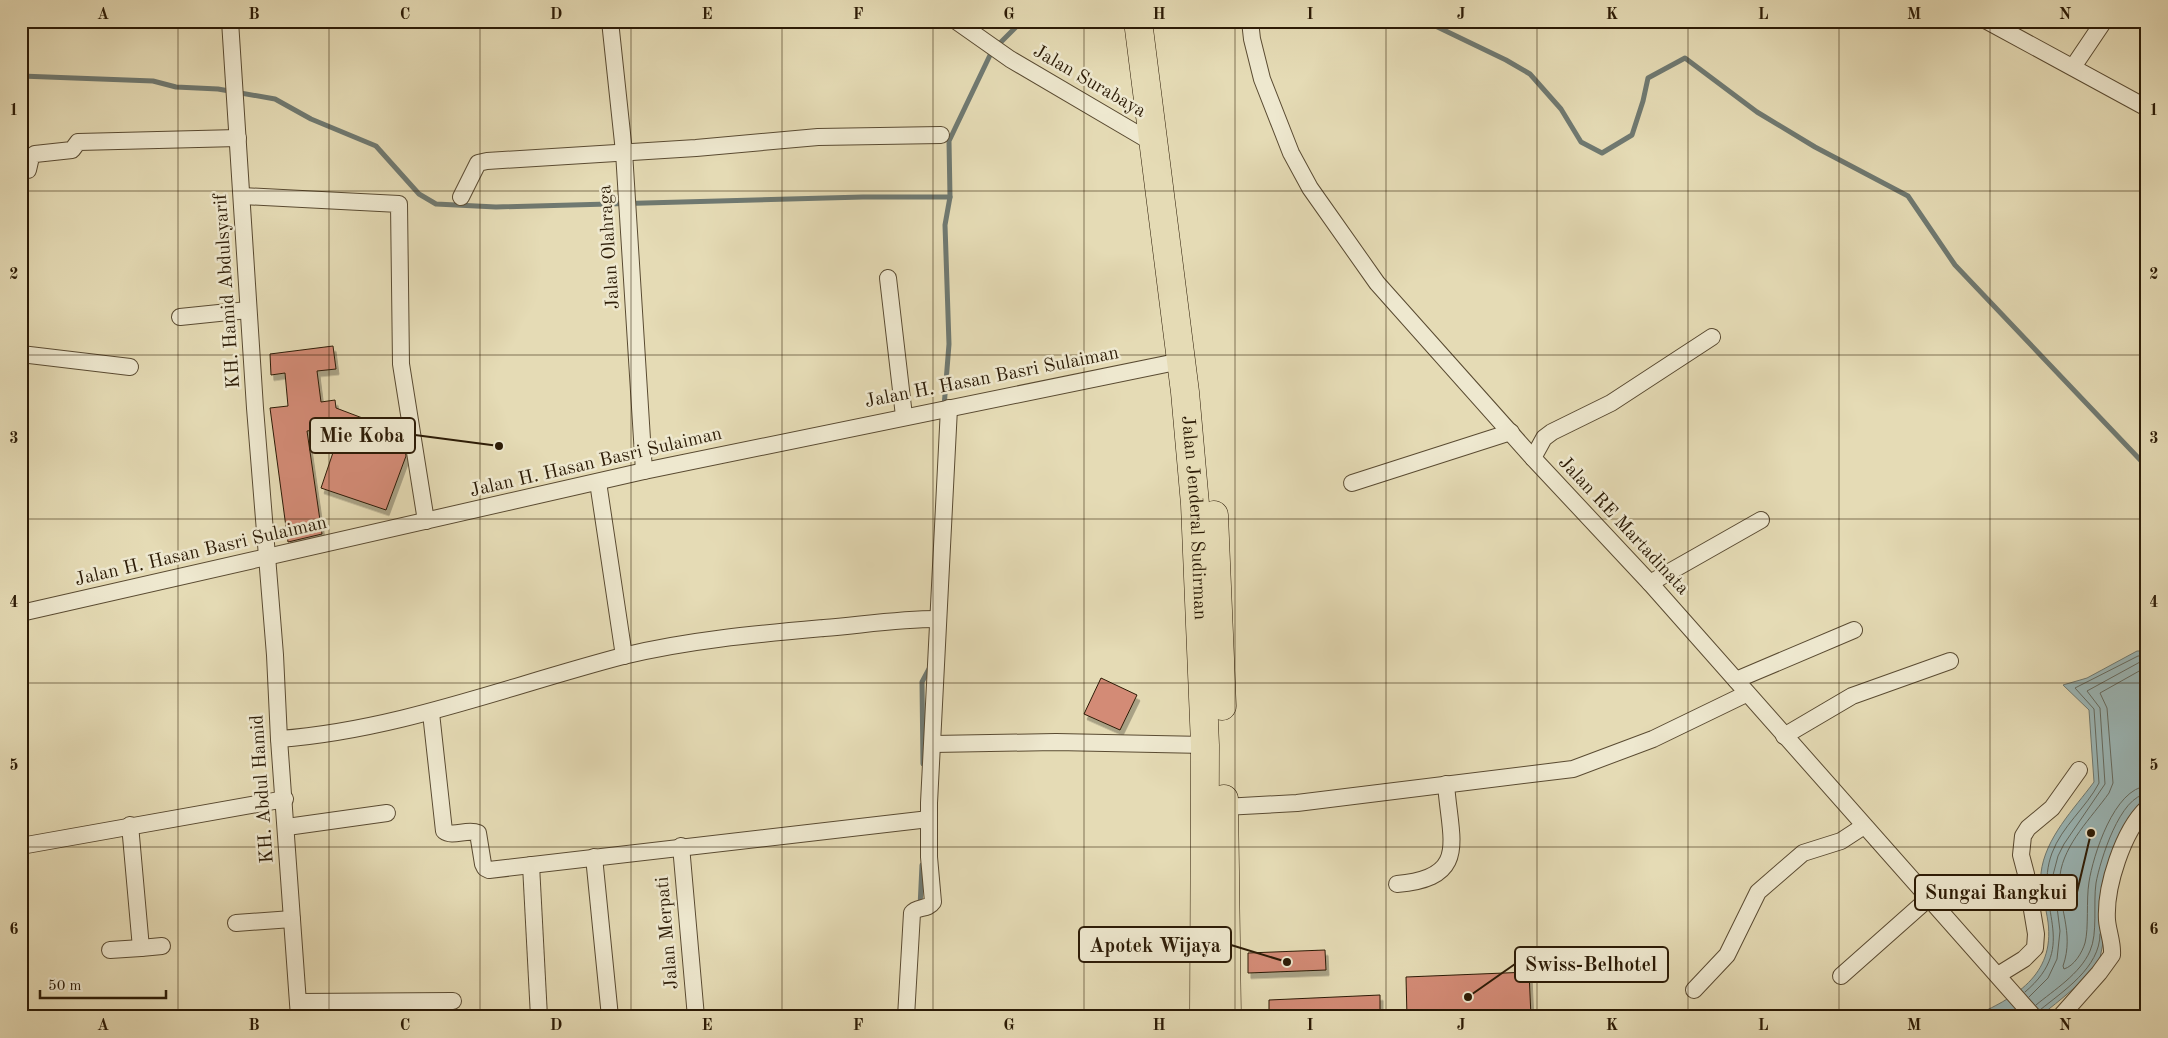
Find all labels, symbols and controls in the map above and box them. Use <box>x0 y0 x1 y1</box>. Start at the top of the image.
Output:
text: A <box>97 7 109 23</box>
text: B <box>248 7 260 23</box>
text: C <box>400 7 410 23</box>
text: D <box>550 7 562 23</box>
text: E <box>701 7 713 23</box>
text: F <box>853 7 864 23</box>
text: G <box>1003 7 1015 23</box>
text: H <box>1152 7 1166 23</box>
text: I <box>1306 7 1314 23</box>
text: J <box>1457 7 1466 23</box>
text: K <box>1606 7 1618 23</box>
text: L <box>1758 7 1769 23</box>
text: M <box>1907 7 1921 23</box>
text: N <box>2059 7 2072 23</box>
street label: Jalan Surabaya <box>1029 42 1149 122</box>
text: 1 <box>9 103 19 119</box>
text: 1 <box>2149 103 2159 119</box>
street label: Jalan Olahraga <box>596 184 624 310</box>
street label: KH. Hamid Abdulsyarif <box>212 192 244 389</box>
text: 2 <box>9 267 19 283</box>
text: 2 <box>2149 267 2159 283</box>
street label: Jalan H. Hasan Basri Sulaiman <box>863 344 1121 412</box>
street label: Jalan Jenderal Sudirman <box>1178 415 1209 620</box>
callout: Mie Koba <box>310 418 415 453</box>
street label: Jalan H. Hasan Basri Sulaiman <box>468 425 724 501</box>
text: Mie Koba <box>320 427 404 447</box>
text: 3 <box>9 431 19 447</box>
text: 3 <box>2149 431 2159 447</box>
street label: Jalan RE Martadinata <box>1554 453 1692 599</box>
street label: Jalan H. Hasan Basri Sulaiman <box>73 514 329 590</box>
text: 4 <box>9 595 19 611</box>
text: 4 <box>2149 595 2159 611</box>
street label: KH. Abdul Hamid <box>248 714 278 864</box>
text: 5 <box>9 758 19 774</box>
text: 5 <box>2149 758 2159 774</box>
callout: Sungai Rangkui <box>1915 875 2077 910</box>
street label: Jalan Merpati <box>654 876 682 990</box>
text: Sungai Rangkui <box>1925 884 2067 904</box>
text: 6 <box>9 922 19 938</box>
text: 6 <box>2149 922 2159 938</box>
callout: Apotek Wijaya <box>1079 927 1231 962</box>
text: Apotek Wijaya <box>1089 937 1221 957</box>
callout: Swiss-Belhotel <box>1515 947 1668 982</box>
text: Swiss-Belhotel <box>1525 956 1657 976</box>
scale bar <box>40 968 166 1000</box>
text: 50 m <box>48 979 82 994</box>
text: A <box>97 1018 109 1034</box>
text: B <box>248 1018 260 1034</box>
text: C <box>400 1018 410 1034</box>
text: D <box>550 1018 562 1034</box>
text: E <box>701 1018 713 1034</box>
text: F <box>853 1018 864 1034</box>
text: G <box>1003 1018 1015 1034</box>
text: H <box>1152 1018 1166 1034</box>
text: I <box>1306 1018 1314 1034</box>
text: J <box>1457 1018 1466 1034</box>
text: K <box>1606 1018 1618 1034</box>
text: L <box>1758 1018 1769 1034</box>
text: M <box>1907 1018 1921 1034</box>
text: N <box>2059 1018 2072 1034</box>

